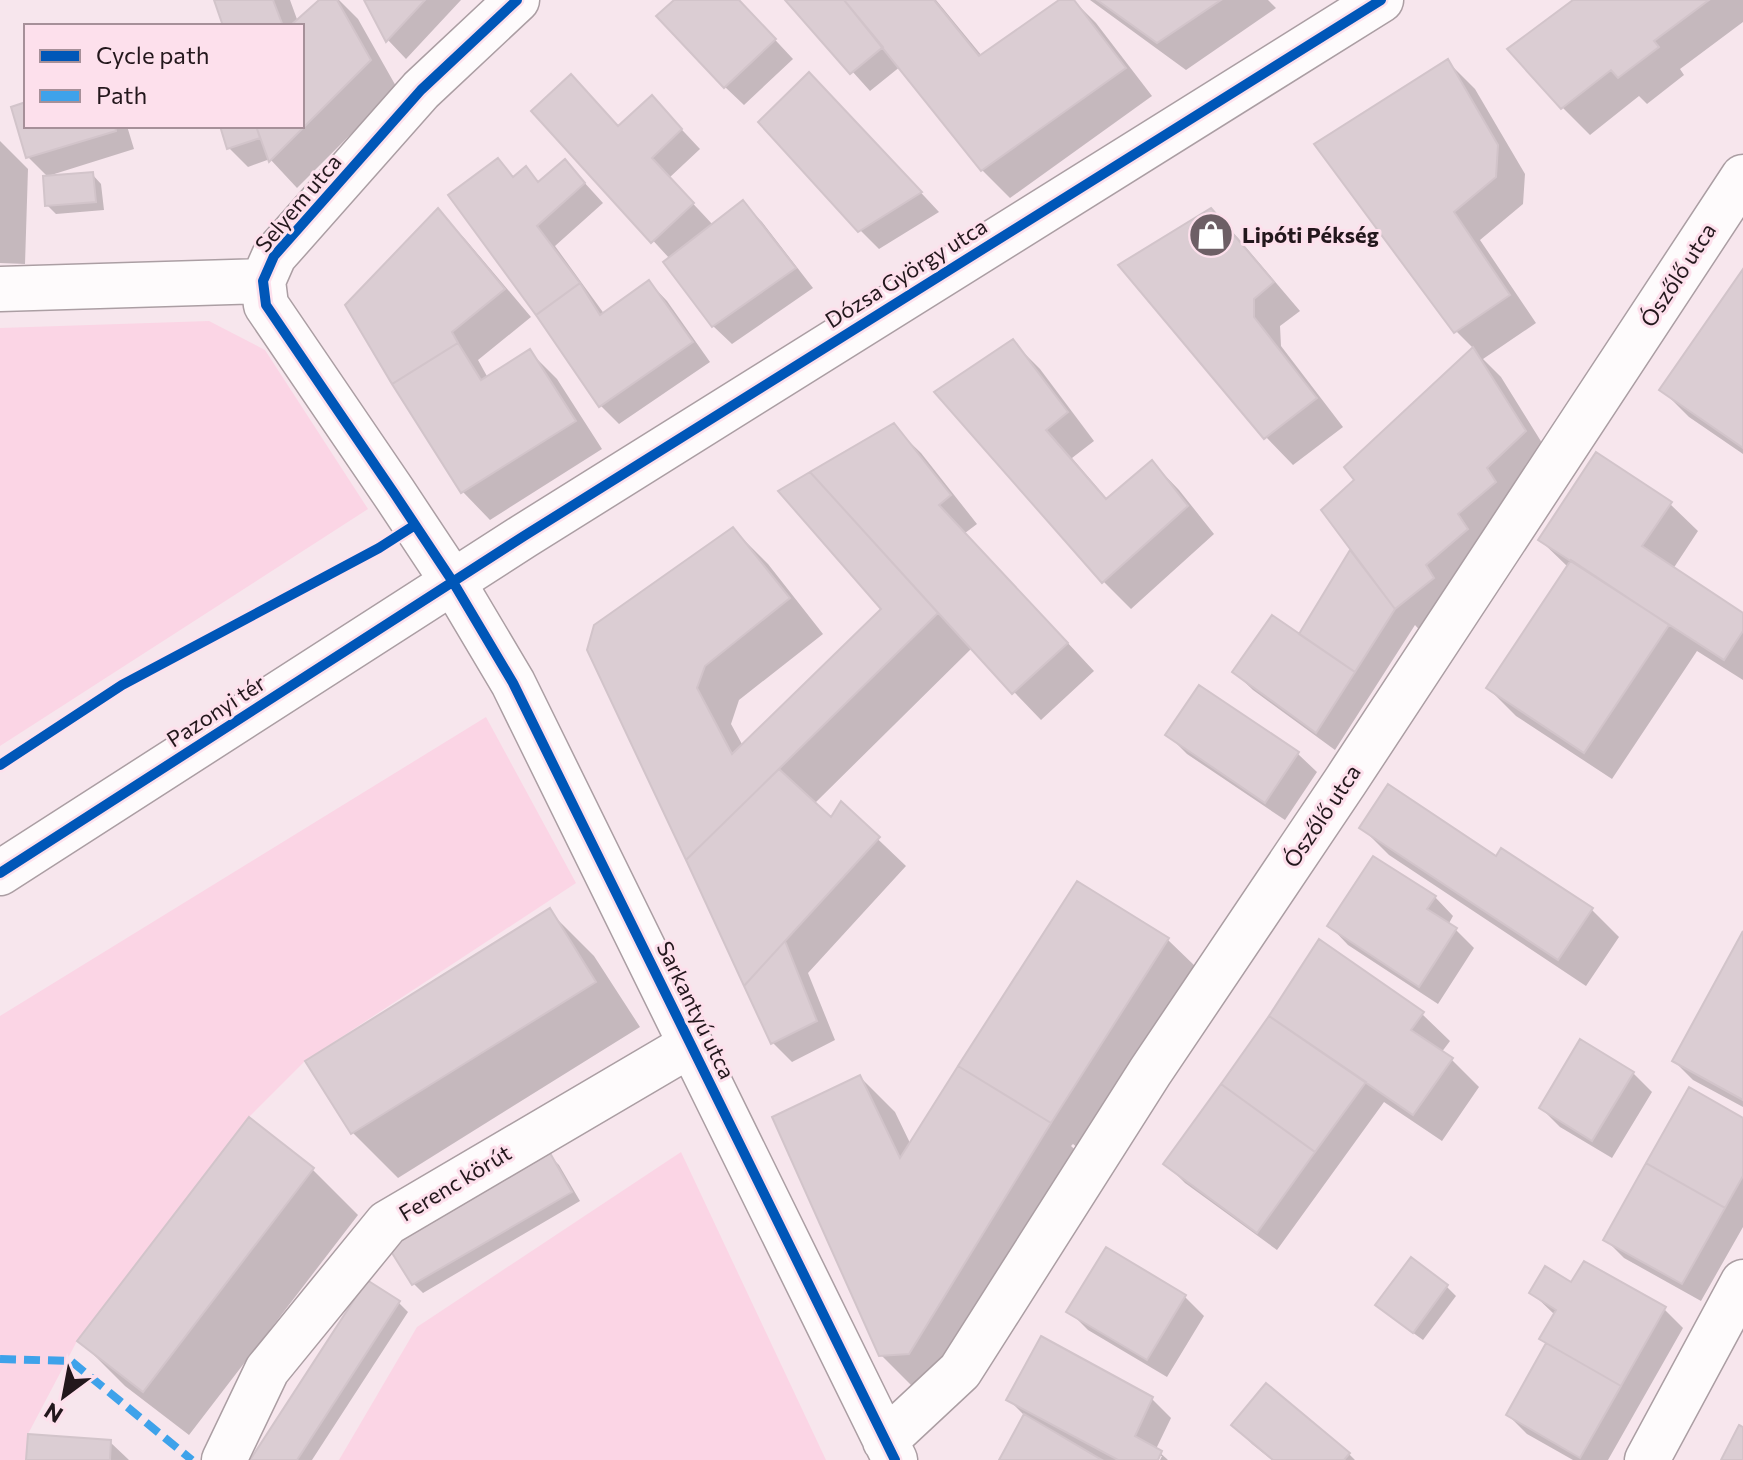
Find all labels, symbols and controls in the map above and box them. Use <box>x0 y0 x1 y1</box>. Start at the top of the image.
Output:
legend <box>24 24 304 128</box>
text: Cycle path <box>96 40 210 69</box>
text: Path <box>96 80 147 109</box>
street label: Selyem utca <box>249 148 346 257</box>
shop icon: Lipóti Pékség <box>1187 211 1235 259</box>
street label: Dózsa György utca <box>820 212 992 333</box>
street label: Ószőlő utca <box>1634 218 1721 332</box>
place label: Lipóti Pékség <box>1242 221 1379 248</box>
street label: Pazonyi tér <box>161 669 270 752</box>
street label: Ószőlő utca <box>1277 759 1366 872</box>
street label: Sarkantyú utca <box>652 937 741 1083</box>
street label: Ferenc körút <box>394 1139 516 1227</box>
north arrow <box>24 1356 104 1436</box>
text: N <box>39 1398 67 1429</box>

